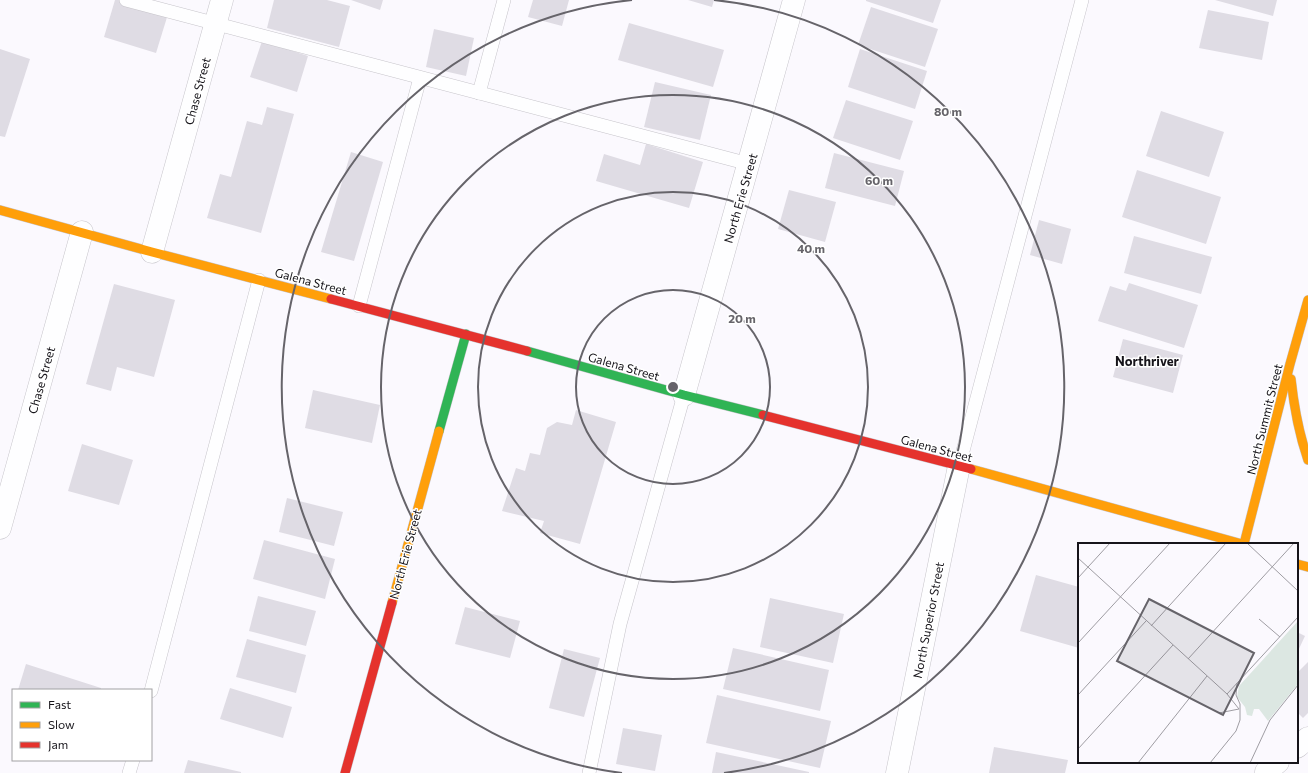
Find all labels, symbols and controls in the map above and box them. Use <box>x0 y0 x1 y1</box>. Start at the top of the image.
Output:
street label: Chase Street <box>181 56 213 126</box>
text: 80 m <box>934 104 962 118</box>
street label: North Erie Street <box>721 151 760 244</box>
text: 60 m <box>865 173 893 187</box>
text: 40 m <box>797 241 825 255</box>
street label: Galena Street <box>274 265 349 297</box>
text: 20 m <box>728 311 756 325</box>
street label: Chase Street <box>25 345 57 415</box>
street label: Galena Street <box>587 349 661 383</box>
district label: Northriver <box>1115 353 1180 369</box>
street label: North Summit Street <box>1243 362 1285 476</box>
centre of rings <box>666 380 680 394</box>
street label: Galena Street <box>900 432 975 464</box>
street label: North Erie Street <box>386 507 424 601</box>
inset map <box>1078 543 1298 763</box>
street label: North Superior Street <box>910 561 946 679</box>
legend <box>12 689 152 761</box>
text: Fast <box>48 697 71 711</box>
text: Slow <box>48 717 75 731</box>
text: Jam <box>48 737 68 752</box>

